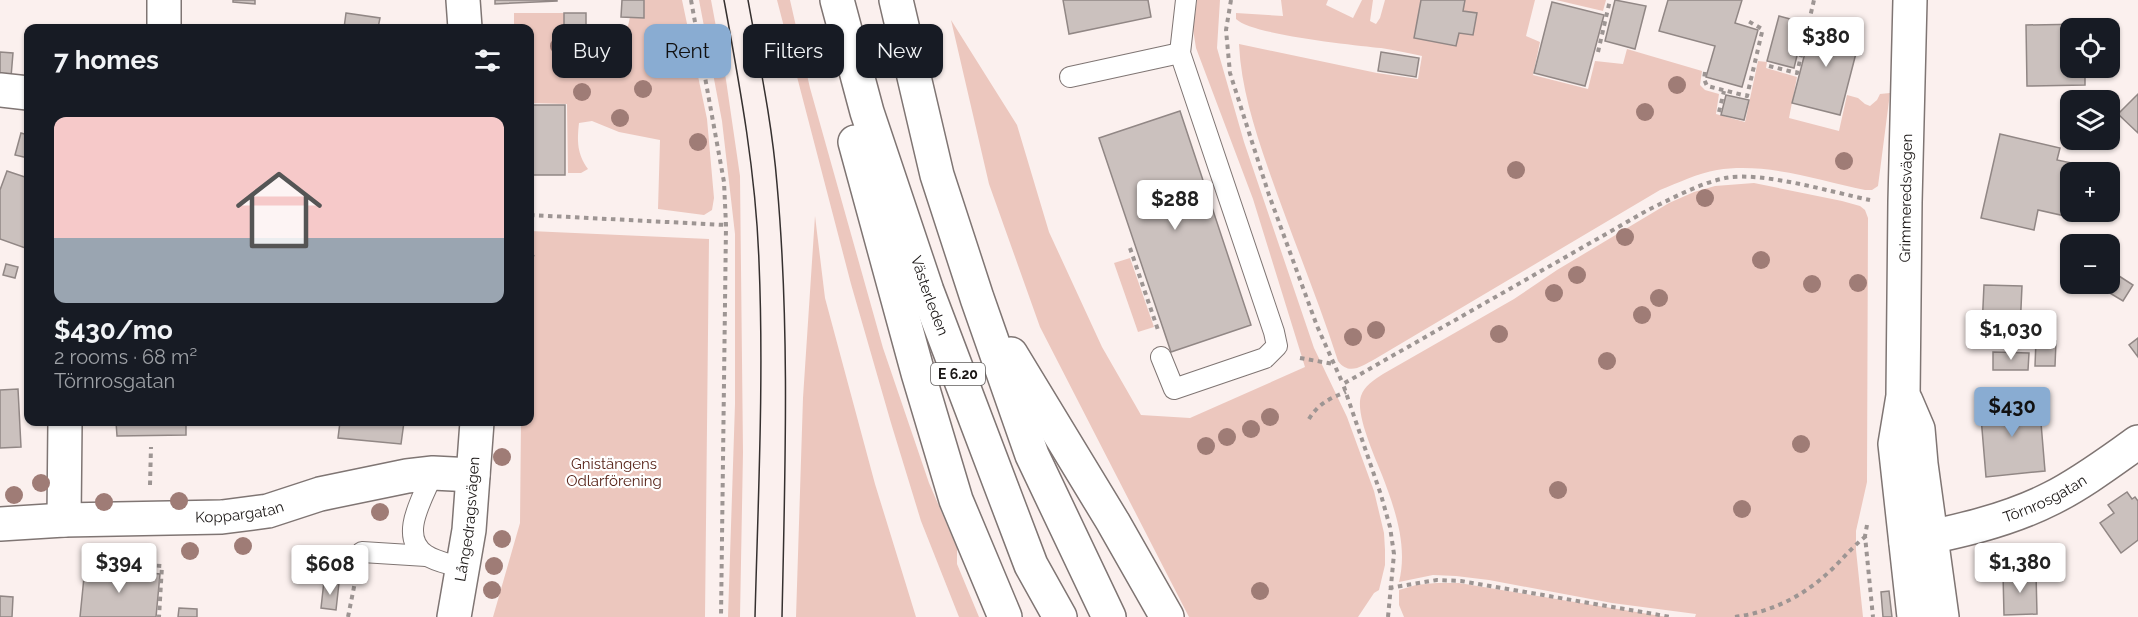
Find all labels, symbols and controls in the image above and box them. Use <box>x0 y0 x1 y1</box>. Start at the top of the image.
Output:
pin: $380 <box>1790 17 1862 68</box>
map controls <box>2060 18 2120 294</box>
button: locate <box>2060 18 2120 78</box>
chip: Buy <box>552 24 632 78</box>
chip: Rent <box>644 24 731 78</box>
chip: Filters <box>743 24 844 78</box>
chip: New <box>856 24 943 78</box>
text: $380 <box>1802 24 1850 48</box>
icon: filters <box>471 44 504 77</box>
text: 7 homes <box>54 45 159 75</box>
button: layers <box>2060 90 2120 150</box>
street label: Grimmeredsvägen <box>1896 134 1916 262</box>
icon: home <box>225 156 333 264</box>
button: + <box>2060 162 2120 222</box>
pin: $288 <box>1139 180 1211 231</box>
text: $288 <box>1151 187 1199 211</box>
button: − <box>2060 234 2120 294</box>
street label: Västerleden <box>907 253 952 338</box>
pin: $1,030 <box>1962 310 2060 361</box>
text: $430/mo <box>54 315 173 345</box>
text: $1,030 <box>1980 317 2042 341</box>
text: 2 rooms · 68 m² <box>54 345 197 369</box>
road number: E 6.20 <box>931 363 985 385</box>
text: Törnrosgatan <box>54 369 175 393</box>
pin: $430 <box>1976 387 2048 438</box>
text: $430 <box>1988 394 2036 418</box>
park label: Gnistängens Odlarförening <box>566 455 662 490</box>
street label: Långedragsvägen <box>451 456 483 583</box>
street label: Törnrosgatan <box>2001 471 2090 527</box>
street label: Koppargatan <box>195 497 286 527</box>
pin: $394 <box>83 543 155 594</box>
pin: $1,380 <box>1971 543 2069 594</box>
pin: $608 <box>294 545 366 596</box>
text: $394 <box>96 550 142 574</box>
text: $1,380 <box>1989 550 2051 574</box>
text: $608 <box>305 552 355 576</box>

